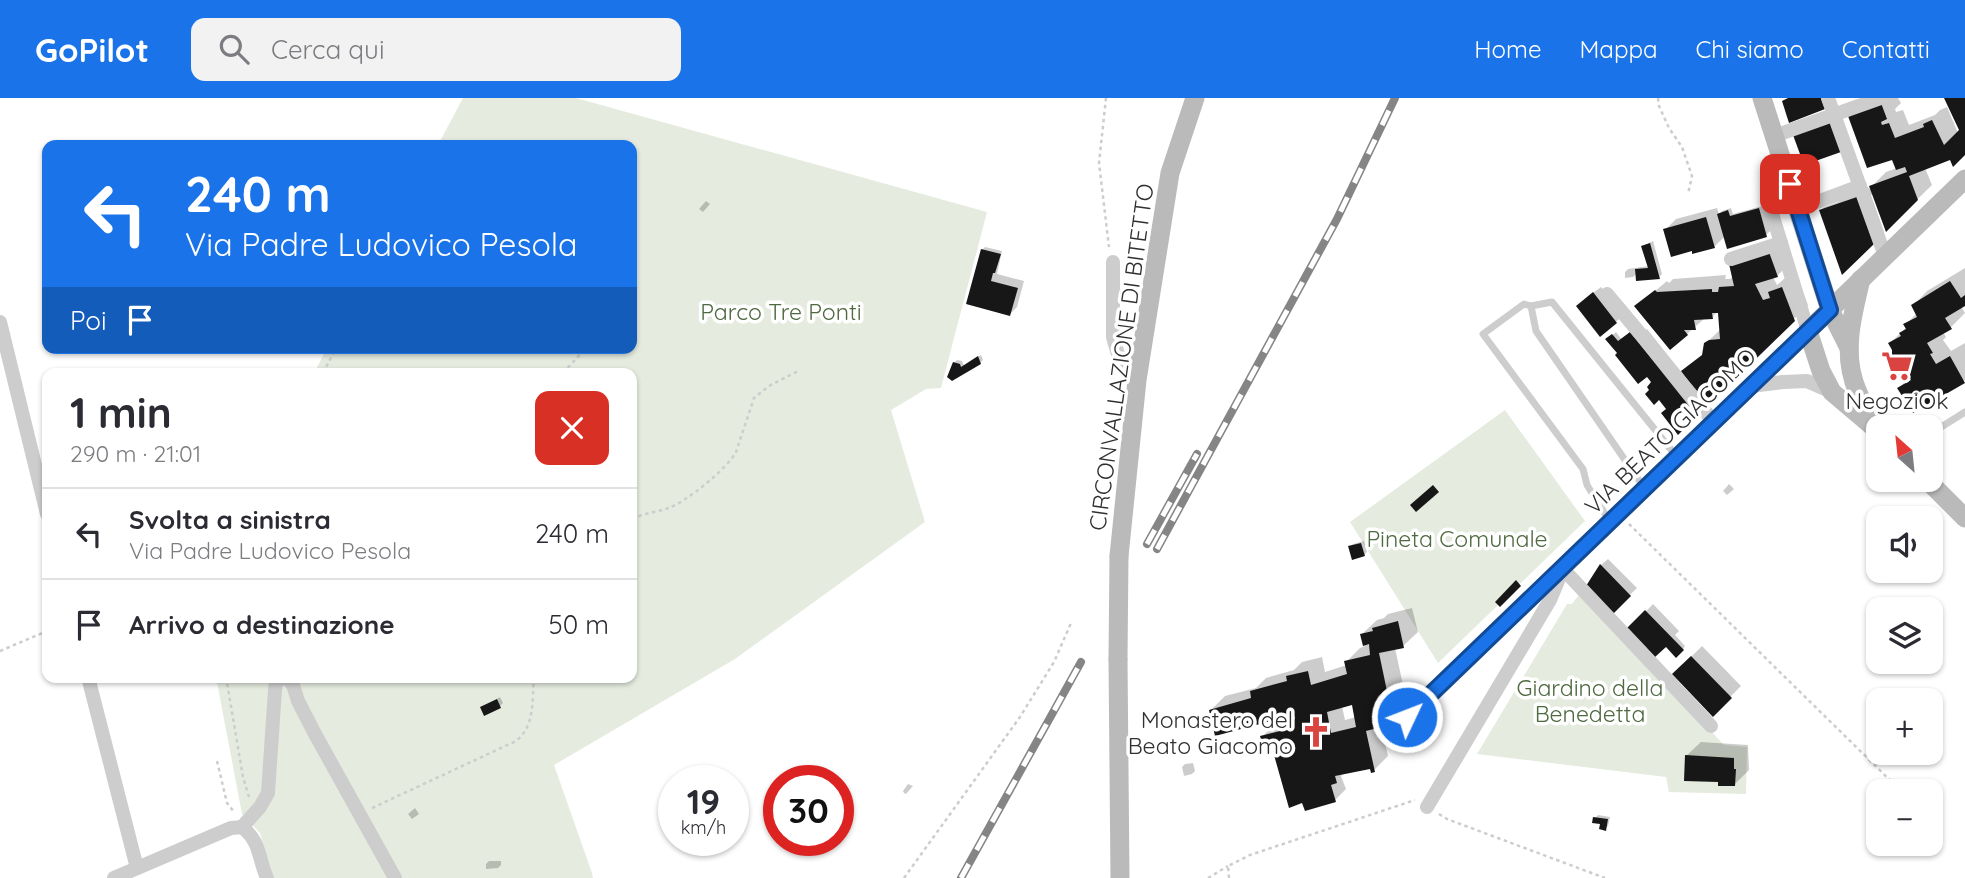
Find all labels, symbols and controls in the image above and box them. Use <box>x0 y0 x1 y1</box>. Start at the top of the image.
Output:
search box <box>191 18 681 81</box>
text: GoPilot <box>35 29 149 70</box>
icon: search <box>215 30 253 68</box>
text: Cerca qui <box>271 33 384 66</box>
text: Home <box>1474 34 1542 64</box>
text: Mappa <box>1580 34 1658 64</box>
text: Chi siamo <box>1696 34 1804 64</box>
text: Contatti <box>1842 34 1930 64</box>
pin <box>1760 154 1820 214</box>
text: 240 m <box>185 163 331 224</box>
icon: arrive <box>1771 165 1809 203</box>
icon: left <box>70 168 161 259</box>
street label: CIRCONVALLAZIONE DI BITETTO <box>1082 182 1160 532</box>
text: Via Padre Ludovico Pesola <box>185 224 578 264</box>
park label: Parco Tre Ponti <box>700 297 862 326</box>
icon: arrive <box>121 301 159 339</box>
text: Poi <box>70 304 107 337</box>
street label: VIA BEATO GIACOMO <box>1578 342 1762 520</box>
supermarket icon: NegoziOk <box>1880 349 1914 383</box>
text: 1 min <box>70 386 172 439</box>
place label: NegoziOk <box>1845 386 1949 415</box>
button: close <box>535 391 609 465</box>
north arrow <box>1866 415 1942 492</box>
map controls <box>1866 415 1943 856</box>
text: 290 m · 21:01 <box>70 439 201 468</box>
text: Svolta a sinistra <box>129 503 331 536</box>
button: sound <box>1866 506 1943 583</box>
icon: left <box>70 515 108 553</box>
text: 240 m <box>535 517 609 550</box>
park label: Pineta Comunale <box>1366 524 1548 553</box>
text: Via Padre Ludovico Pesola <box>129 536 411 565</box>
button: layers <box>1866 597 1943 674</box>
icon: arrive <box>70 606 108 644</box>
text: Arrivo a destinazione <box>129 608 395 641</box>
text: 50 m <box>549 608 609 641</box>
park label: Giardino della Benedetta <box>1517 673 1663 728</box>
position arrow <box>1370 680 1444 754</box>
button: + <box>1866 688 1943 765</box>
place label: Monastero del Beato Giacomo <box>1128 705 1293 760</box>
church icon: Monastero del Beato Giacomo <box>1299 715 1333 749</box>
speed limit sign: 30 <box>763 765 854 856</box>
text: 19 <box>687 779 720 823</box>
button: − <box>1866 779 1943 856</box>
text: km/h <box>681 816 726 839</box>

